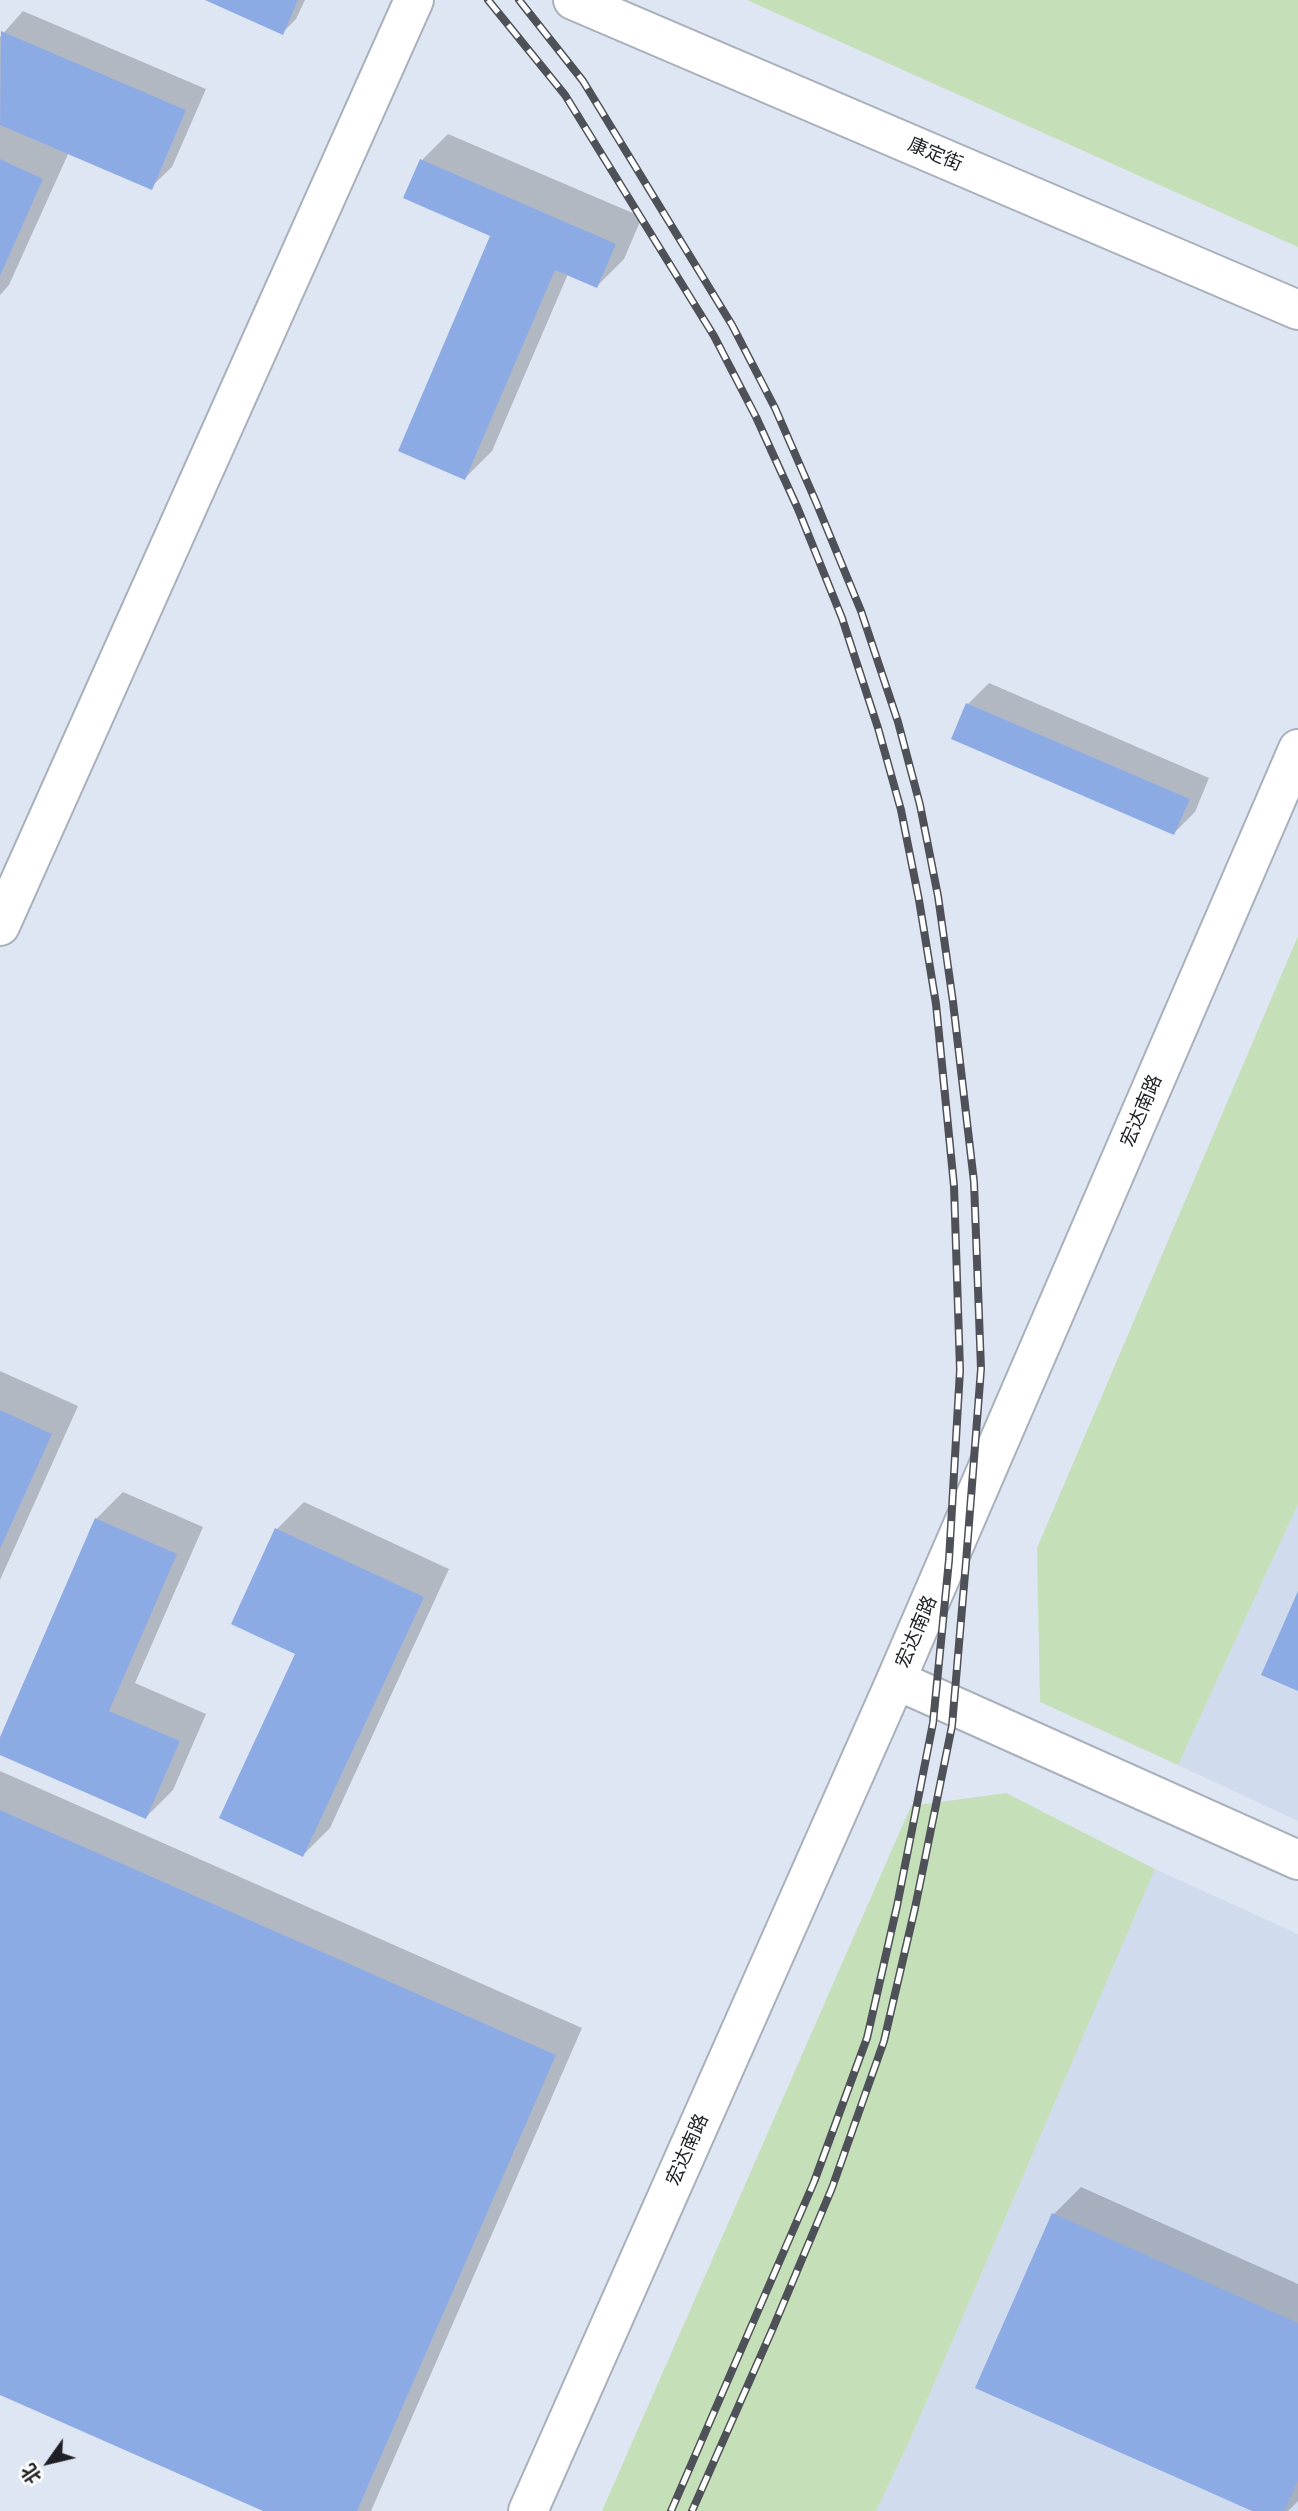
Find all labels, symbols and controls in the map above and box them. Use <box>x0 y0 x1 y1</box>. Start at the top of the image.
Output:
street label: 康定街 <box>904 133 966 177</box>
street label: 宏达南路 <box>1117 1072 1167 1150</box>
street label: 宏达南路 <box>892 1593 942 1671</box>
street label: 宏达南路 <box>662 2111 714 2189</box>
north arrow <box>14 2427 84 2497</box>
text: 北 <box>16 2460 46 2488</box>

